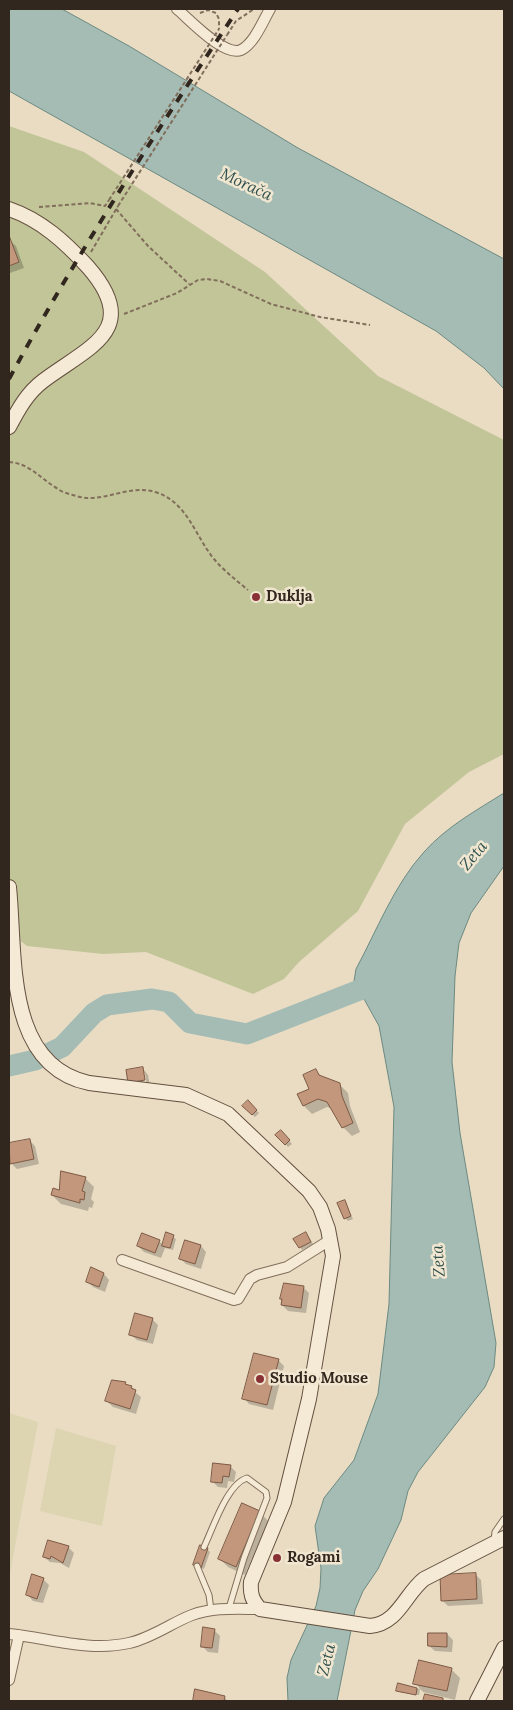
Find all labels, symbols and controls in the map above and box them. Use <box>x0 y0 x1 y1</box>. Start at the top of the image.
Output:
water label: Morača <box>217 165 275 205</box>
place label: Duklja <box>266 588 313 606</box>
marker: Duklja <box>250 591 262 603</box>
water label: Zeta <box>456 838 492 874</box>
water label: Zeta <box>428 1244 450 1278</box>
place label: Studio Mouse <box>270 1370 368 1388</box>
marker: Studio Mouse <box>254 1373 266 1385</box>
place label: Rogami <box>287 1549 340 1567</box>
marker: Rogami <box>271 1552 283 1564</box>
water label: Zeta <box>314 1642 340 1678</box>

